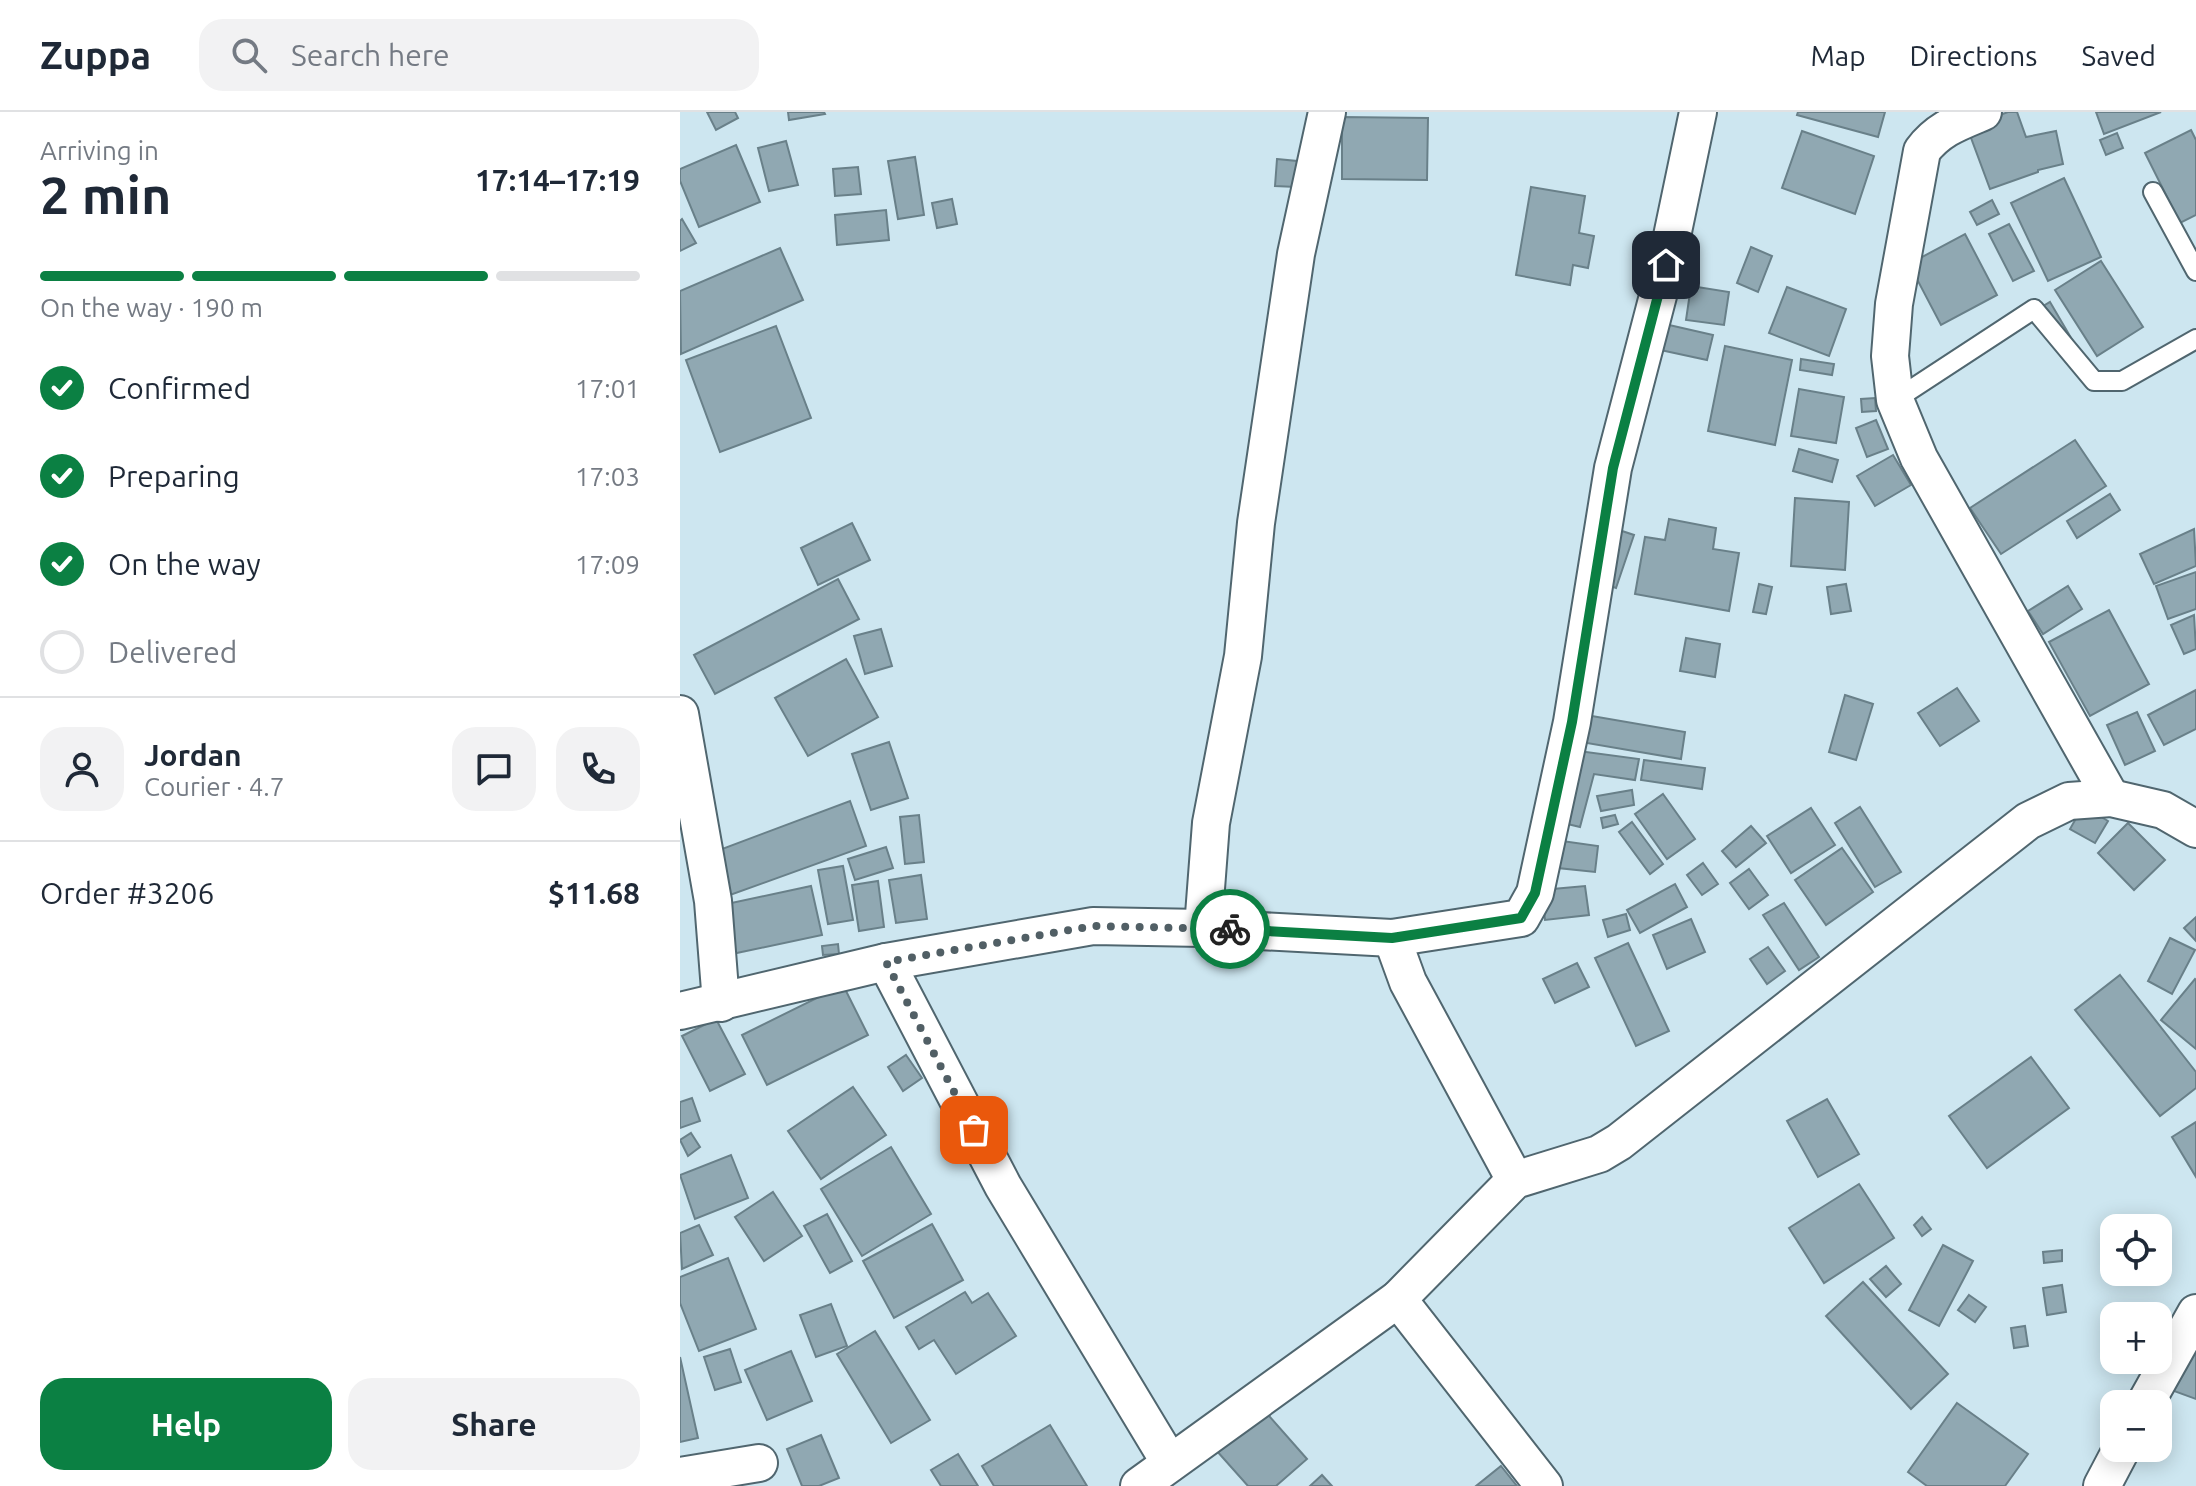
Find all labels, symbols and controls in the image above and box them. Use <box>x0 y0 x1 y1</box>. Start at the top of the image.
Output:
search box <box>199 19 759 91</box>
icon: search <box>227 33 271 77</box>
text: Zuppa <box>40 34 151 76</box>
text: Search here <box>291 38 450 72</box>
text: Map <box>1810 40 1866 71</box>
text: Directions <box>1910 40 2037 71</box>
text: Saved <box>2081 40 2156 71</box>
text: Arriving in <box>40 136 159 165</box>
text: 17:14–17:19 <box>475 163 640 197</box>
text: 2 min <box>40 166 171 224</box>
pin <box>1632 231 1700 299</box>
icon: home <box>1644 243 1688 287</box>
text: On the way · 190 m <box>40 293 263 322</box>
icon: check <box>40 366 84 410</box>
text: Confirmed <box>108 371 251 405</box>
text: 17:01 <box>575 374 640 403</box>
icon: check <box>40 454 84 498</box>
text: Preparing <box>108 459 240 493</box>
text: 17:03 <box>575 462 640 491</box>
icon: check <box>40 542 84 586</box>
text: On the way <box>108 547 261 581</box>
text: 17:09 <box>575 550 640 579</box>
text: Delivered <box>108 635 237 669</box>
button: person <box>40 727 124 811</box>
button: chat <box>452 727 536 811</box>
button: phone <box>556 727 640 811</box>
text: Jordan <box>144 738 242 772</box>
text: Courier · 4.7 <box>144 772 284 801</box>
text: Order #3206 <box>40 876 214 910</box>
text: $11.68 <box>548 876 640 910</box>
courier <box>1190 889 1270 969</box>
icon: bike <box>1208 907 1252 951</box>
pin <box>940 1096 1008 1164</box>
icon: bag <box>952 1108 996 1152</box>
map controls <box>2100 1214 2172 1462</box>
button: locate <box>2100 1214 2172 1286</box>
button: + <box>2100 1302 2172 1374</box>
button: Help <box>40 1378 332 1470</box>
button: Share <box>348 1378 640 1470</box>
button: − <box>2100 1390 2172 1462</box>

